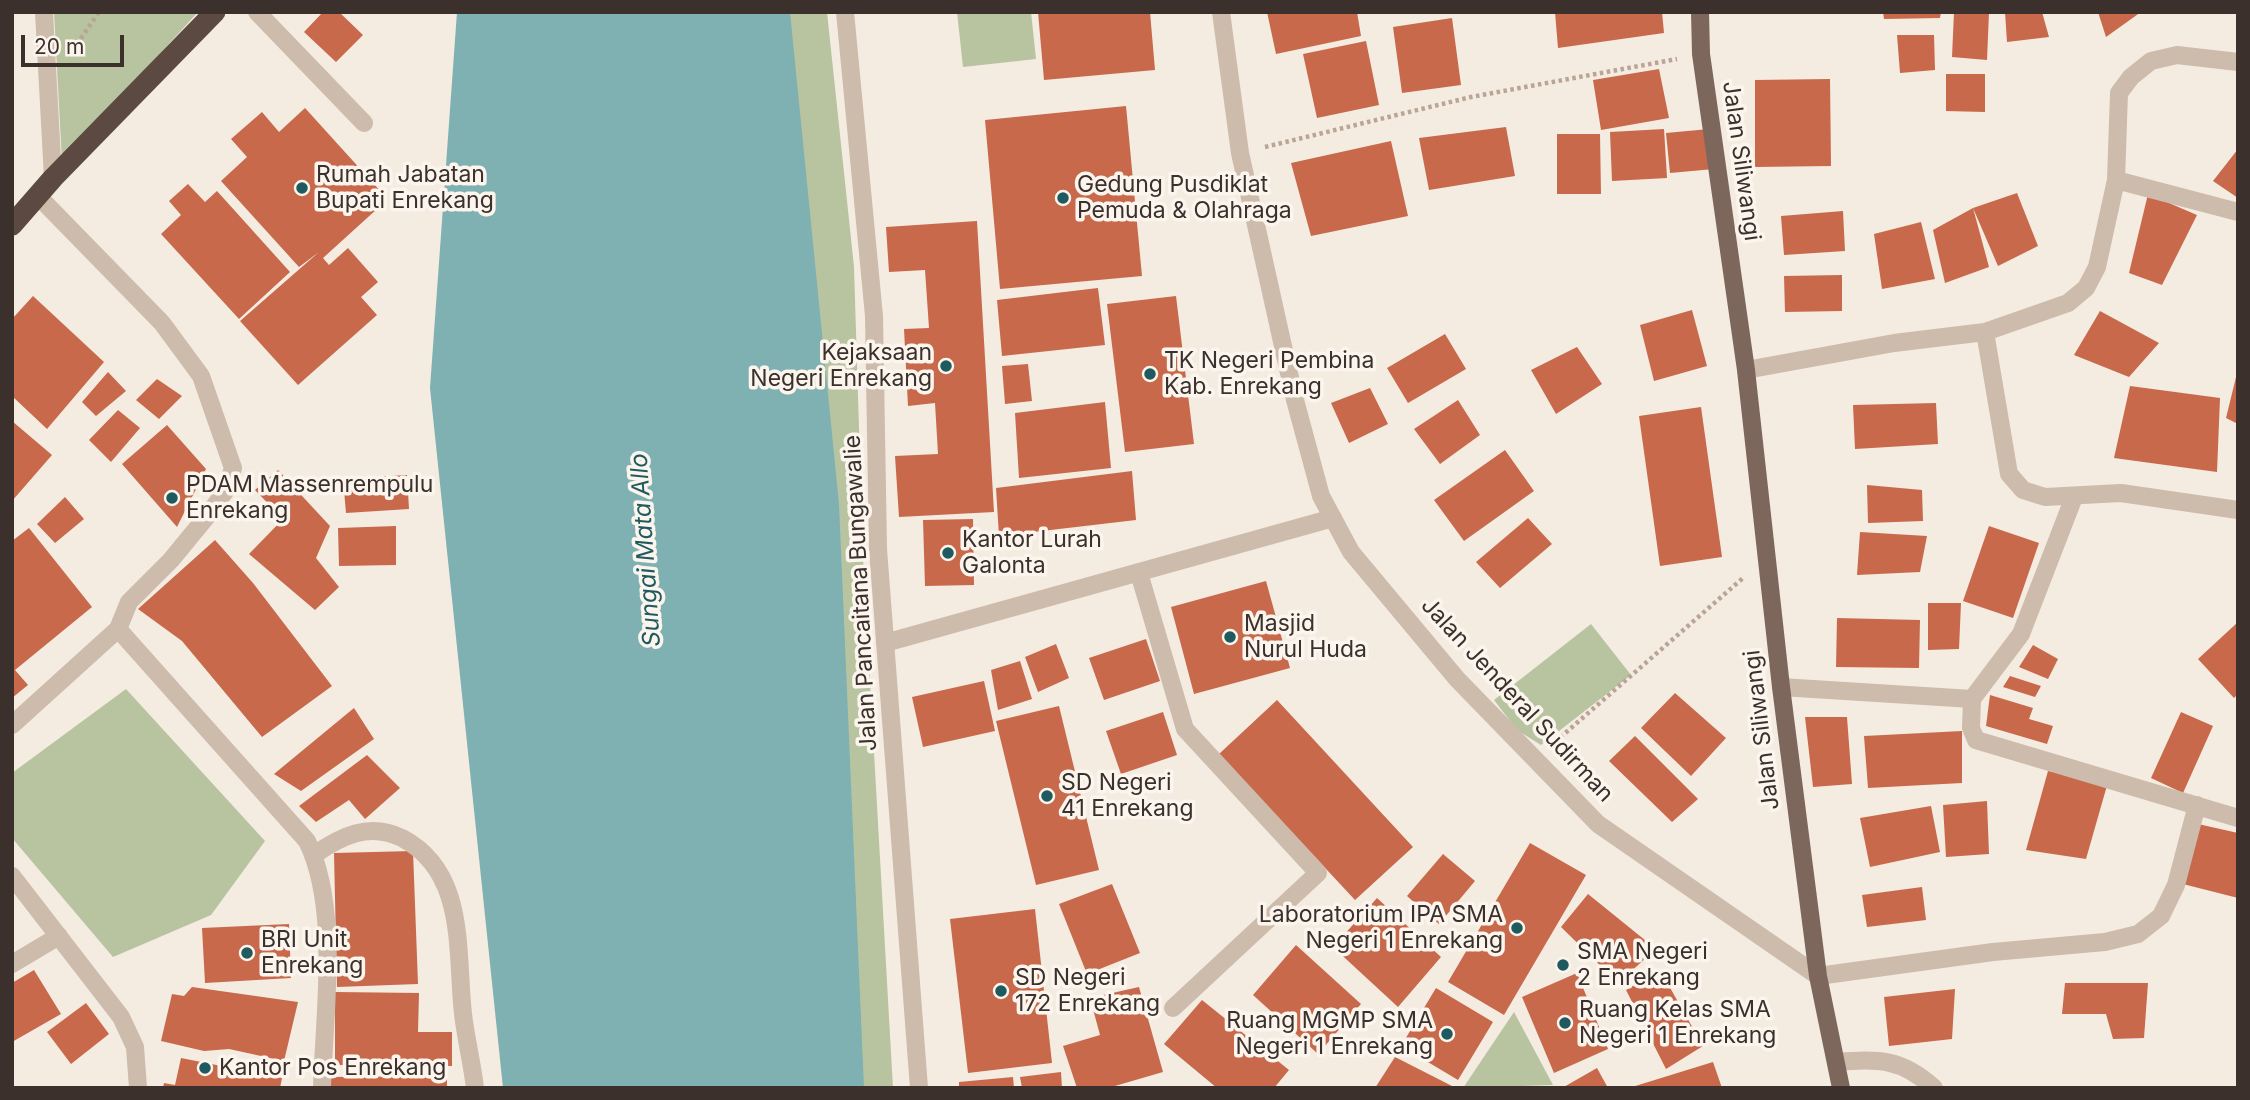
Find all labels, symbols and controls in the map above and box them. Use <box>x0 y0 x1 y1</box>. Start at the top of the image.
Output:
scale bar <box>24 21 128 65</box>
text: 20 m <box>34 34 84 59</box>
street label: Jalan Siliwangi <box>1716 79 1766 243</box>
place label: Rumah Jabatan Bupati Enrekang <box>316 161 494 215</box>
place label: Gedung Pusdiklat Pemuda & Olahraga <box>1077 171 1292 225</box>
marker: Rumah Jabatan Bupati Enrekang <box>294 180 310 196</box>
marker: Gedung Pusdiklat Pemuda & Olahraga <box>1055 190 1071 206</box>
place label: Kejaksaan Negeri Enrekang <box>750 339 932 393</box>
place label: TK Negeri Pembina Kab. Enrekang <box>1164 347 1374 401</box>
marker: Kejaksaan Negeri Enrekang <box>938 358 954 374</box>
marker: TK Negeri Pembina Kab. Enrekang <box>1142 366 1158 382</box>
street label: Jalan Pancaitana Bungawalie <box>839 434 883 752</box>
water label: Sungai Mata Allo <box>625 452 667 648</box>
place label: PDAM Massenrempulu Enrekang <box>186 471 433 525</box>
marker: PDAM Massenrempulu Enrekang <box>164 490 180 506</box>
place label: Kantor Lurah Galonta <box>962 526 1102 580</box>
marker: Kantor Lurah Galonta <box>940 545 956 561</box>
street label: Jalan Jenderal Sudirman <box>1415 592 1619 808</box>
place label: Masjid Nurul Huda <box>1244 610 1367 664</box>
marker: Masjid Nurul Huda <box>1222 629 1238 645</box>
street label: Jalan Siliwangi <box>1738 648 1786 812</box>
place label: SD Negeri 41 Enrekang <box>1061 769 1194 823</box>
marker: SD Negeri 41 Enrekang <box>1039 788 1055 804</box>
place label: Laboratorium IPA SMA Negeri 1 Enrekang <box>1259 901 1503 955</box>
marker: Laboratorium IPA SMA Negeri 1 Enrekang <box>1509 920 1525 936</box>
place label: BRI Unit Enrekang <box>261 926 363 980</box>
place label: SMA Negeri 2 Enrekang <box>1577 938 1708 992</box>
marker: BRI Unit Enrekang <box>239 945 255 961</box>
marker: SMA Negeri 2 Enrekang <box>1555 957 1571 973</box>
place label: SD Negeri 172 Enrekang <box>1015 964 1160 1018</box>
marker: SD Negeri 172 Enrekang <box>993 983 1009 999</box>
place label: Ruang Kelas SMA Negeri 1 Enrekang <box>1579 996 1776 1050</box>
place label: Ruang MGMP SMA Negeri 1 Enrekang <box>1226 1007 1433 1061</box>
marker: Ruang Kelas SMA Negeri 1 Enrekang <box>1557 1015 1573 1031</box>
marker: Ruang MGMP SMA Negeri 1 Enrekang <box>1439 1026 1455 1042</box>
place label: Kantor Pos Enrekang <box>219 1054 446 1082</box>
marker: Kantor Pos Enrekang <box>197 1060 213 1076</box>

